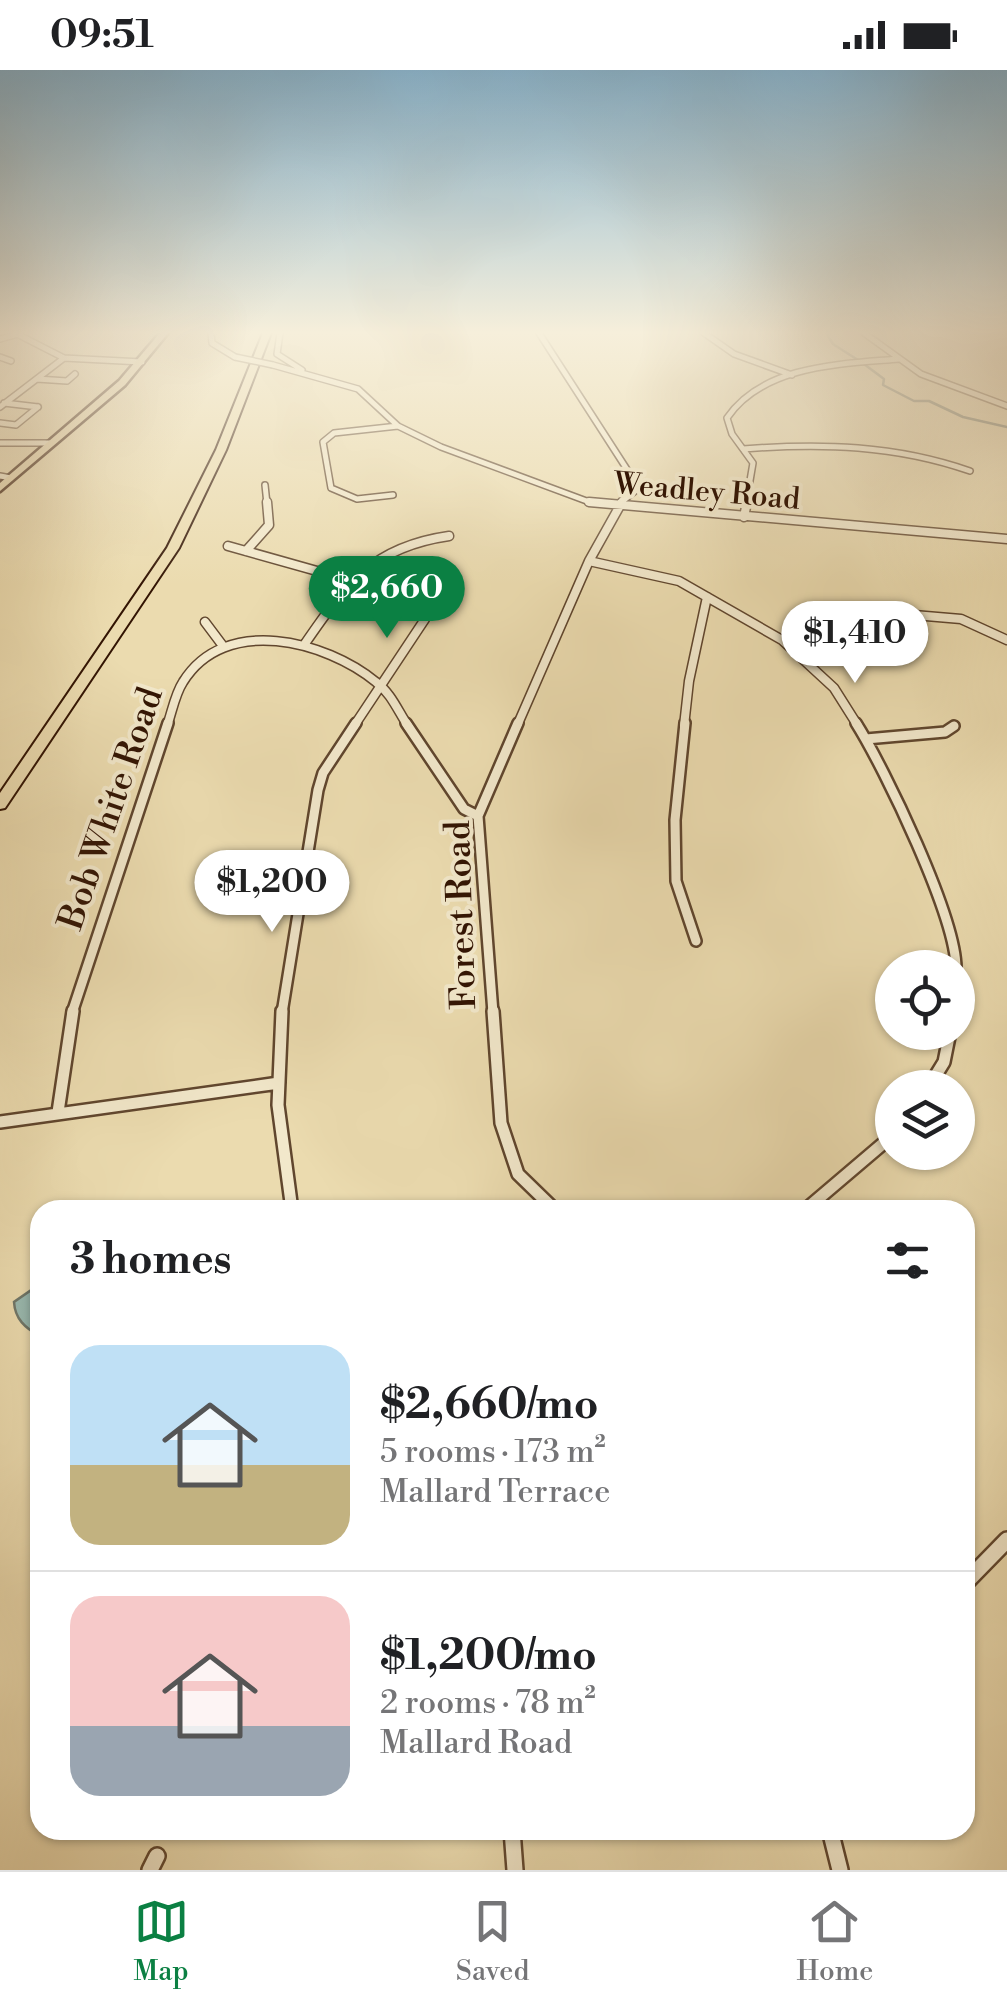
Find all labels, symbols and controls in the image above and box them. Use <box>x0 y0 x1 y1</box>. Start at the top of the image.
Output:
text: 09:51 <box>50 12 154 59</box>
street label: Weadley Road <box>611 465 802 519</box>
pin: $2,660 <box>306 556 468 641</box>
text: $2,660 <box>331 568 443 608</box>
pin: $1,410 <box>774 601 936 686</box>
text: $1,410 <box>803 613 907 653</box>
street label: Bob White Road <box>50 682 173 936</box>
street label: Forest Road <box>437 820 486 1010</box>
pin: $1,200 <box>191 850 353 935</box>
text: $1,200 <box>216 862 328 902</box>
map controls <box>875 950 975 1170</box>
button: locate <box>875 950 975 1050</box>
button: layers <box>875 1070 975 1170</box>
icon: filters <box>880 1233 935 1288</box>
text: 3 homes <box>70 1234 232 1287</box>
text: $2,660/mo <box>380 1379 599 1432</box>
icon: home <box>150 1385 270 1505</box>
text: 5 rooms · 173 m² <box>380 1432 606 1472</box>
text: Mallard Terrace <box>380 1472 610 1512</box>
text: $1,200/mo <box>380 1630 597 1683</box>
icon: home <box>150 1636 270 1756</box>
text: 2 rooms · 78 m² <box>380 1683 596 1723</box>
text: Mallard Road <box>380 1723 572 1763</box>
tab: Map <box>134 1894 189 1989</box>
tab: Saved <box>456 1894 529 1989</box>
tab: Home <box>797 1894 873 1989</box>

